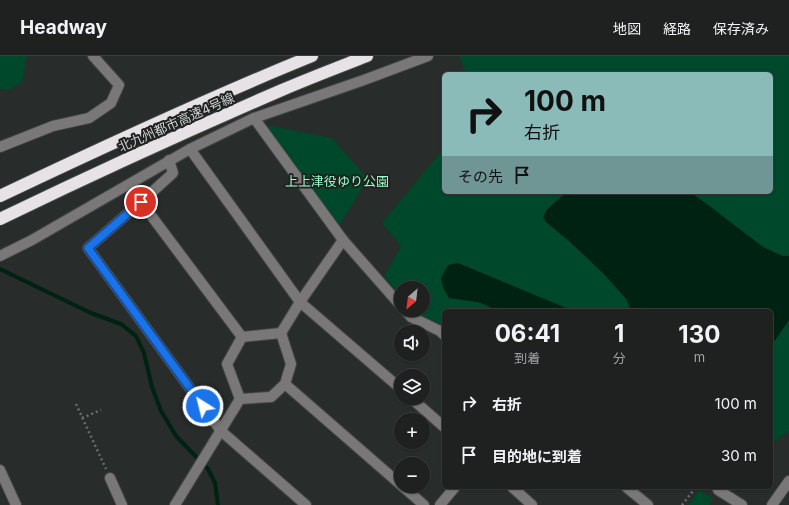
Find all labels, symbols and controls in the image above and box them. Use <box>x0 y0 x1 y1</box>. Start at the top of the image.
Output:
text: Headway <box>20 16 107 39</box>
text: 地図 <box>613 20 641 37</box>
text: 経路 <box>663 20 691 37</box>
text: 保存済み <box>713 20 769 37</box>
text: 100 m <box>524 84 606 118</box>
icon: right <box>458 88 510 140</box>
street label: 北九州都市高速4号線 <box>115 89 237 155</box>
text: 右折 <box>524 122 560 143</box>
icon: arrive <box>511 164 533 186</box>
text: その先 <box>458 167 503 186</box>
park label: 上上津役ゆり公園 <box>285 173 389 189</box>
pin <box>124 185 158 219</box>
icon: arrive <box>130 191 152 213</box>
north arrow <box>394 281 430 317</box>
map controls <box>394 281 430 493</box>
text: 06:41 <box>495 319 560 348</box>
text: 1 <box>614 319 624 348</box>
text: 130 <box>678 320 720 349</box>
button: sound <box>394 325 430 361</box>
text: m <box>694 349 705 365</box>
text: 到着 <box>514 350 540 366</box>
text: 分 <box>613 350 626 366</box>
button: layers <box>394 369 430 405</box>
position arrow <box>182 385 224 427</box>
icon: right <box>458 392 480 414</box>
text: 100 m <box>715 394 757 413</box>
text: 右折 <box>492 395 522 414</box>
button: + <box>394 413 430 449</box>
icon: arrive <box>458 444 480 466</box>
text: 30 m <box>721 446 757 465</box>
text: 目的地に到着 <box>492 447 582 466</box>
button: − <box>394 457 430 493</box>

